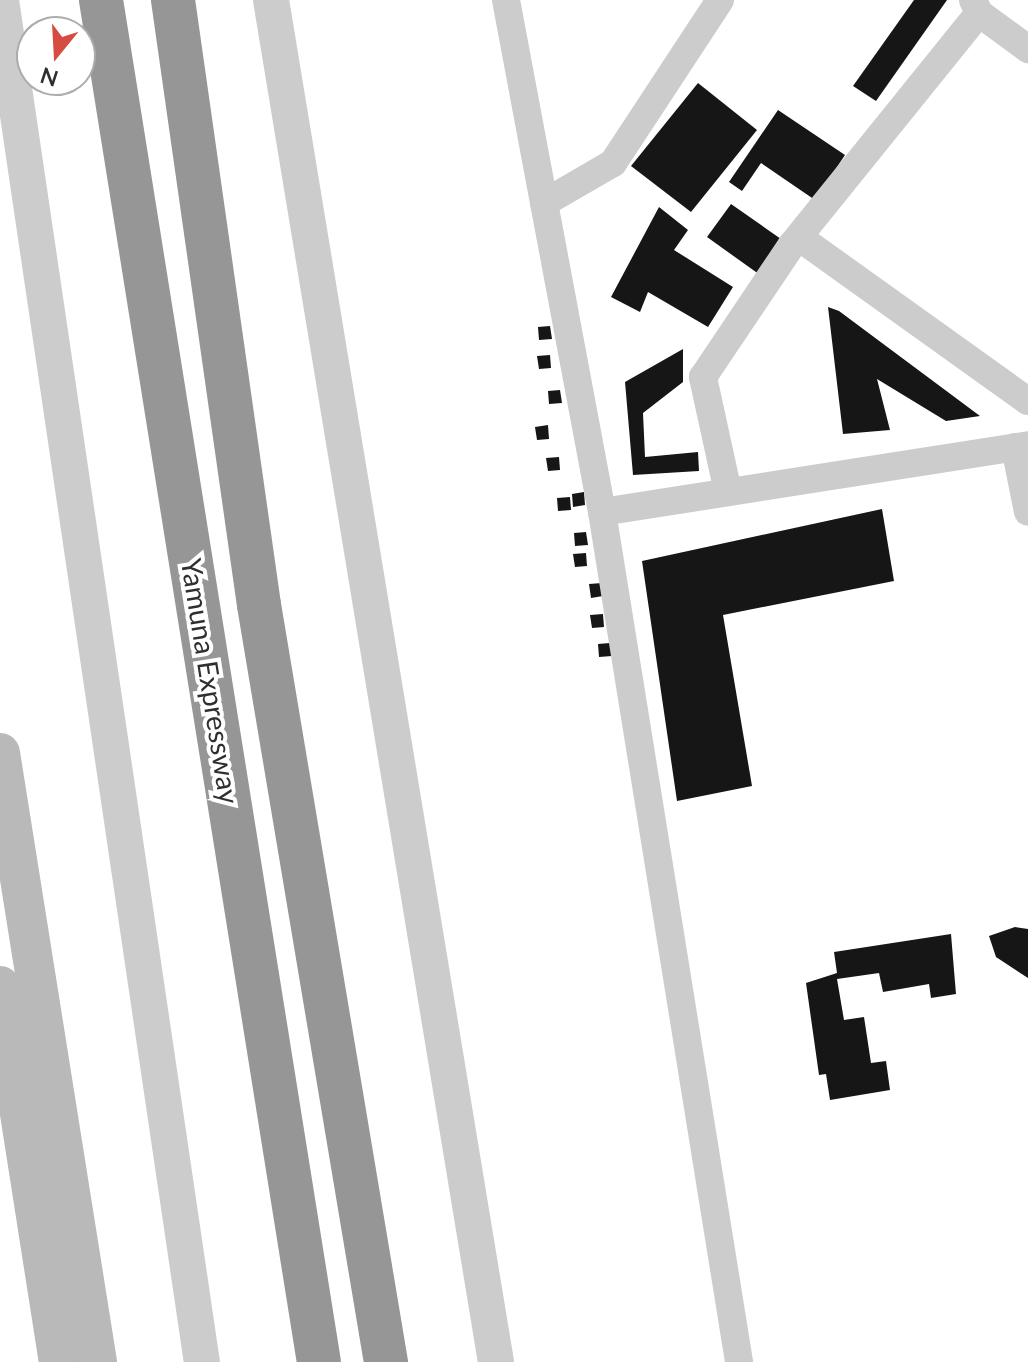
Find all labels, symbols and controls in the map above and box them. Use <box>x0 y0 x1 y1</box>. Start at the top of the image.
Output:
north arrow <box>16 16 96 96</box>
text: N <box>37 62 61 93</box>
street label: Yamuna Expressway <box>175 556 247 806</box>

